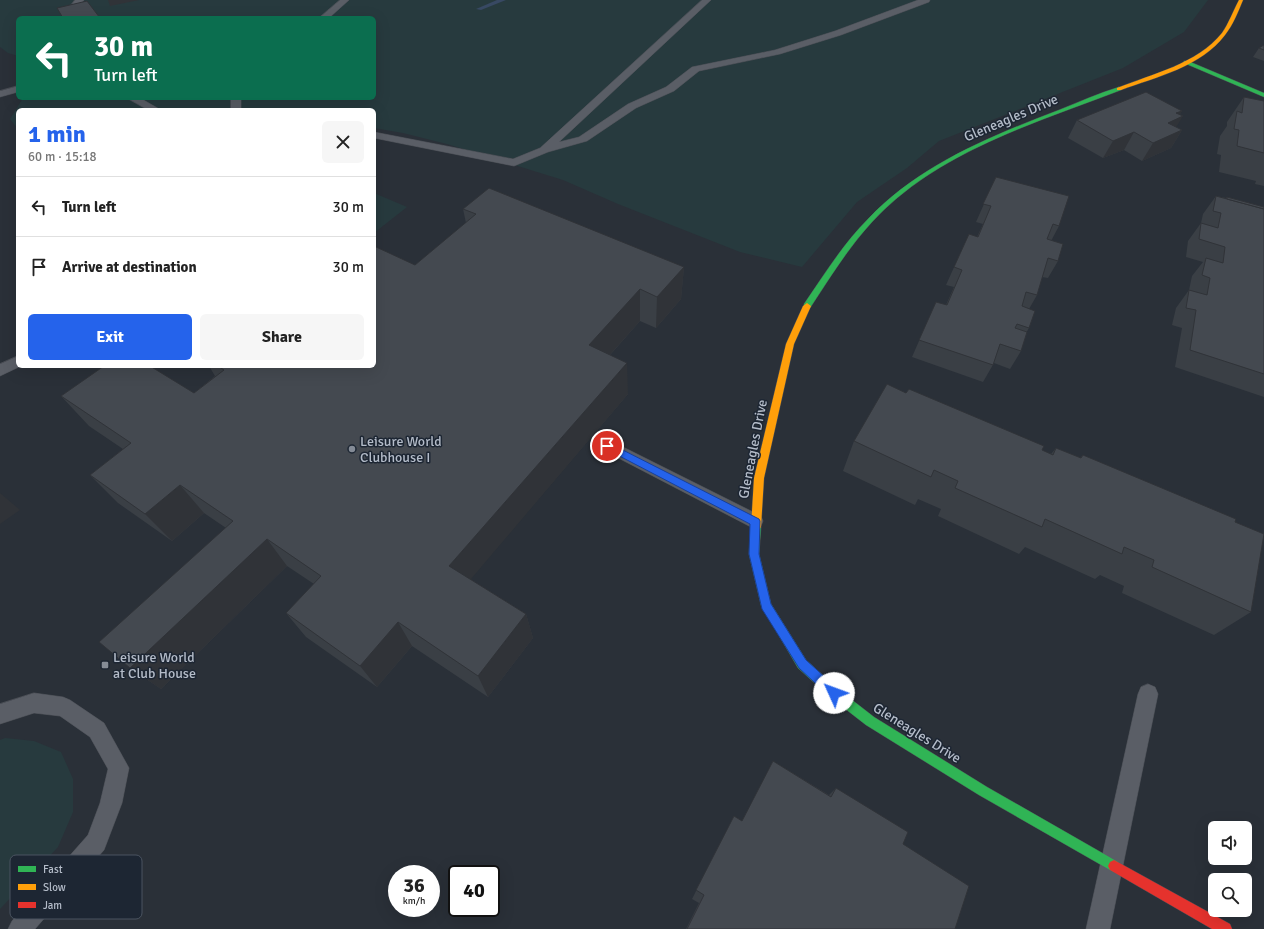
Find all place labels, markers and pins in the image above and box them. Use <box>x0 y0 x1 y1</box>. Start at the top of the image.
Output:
pin <box>590 429 624 463</box>
place label: Leisure World Clubhouse I <box>360 433 442 466</box>
marker: Leisure World Clubhouse I <box>347 444 357 454</box>
place label: Leisure World at Club House <box>113 649 196 682</box>
marker: Leisure World at Club House <box>100 660 110 670</box>

